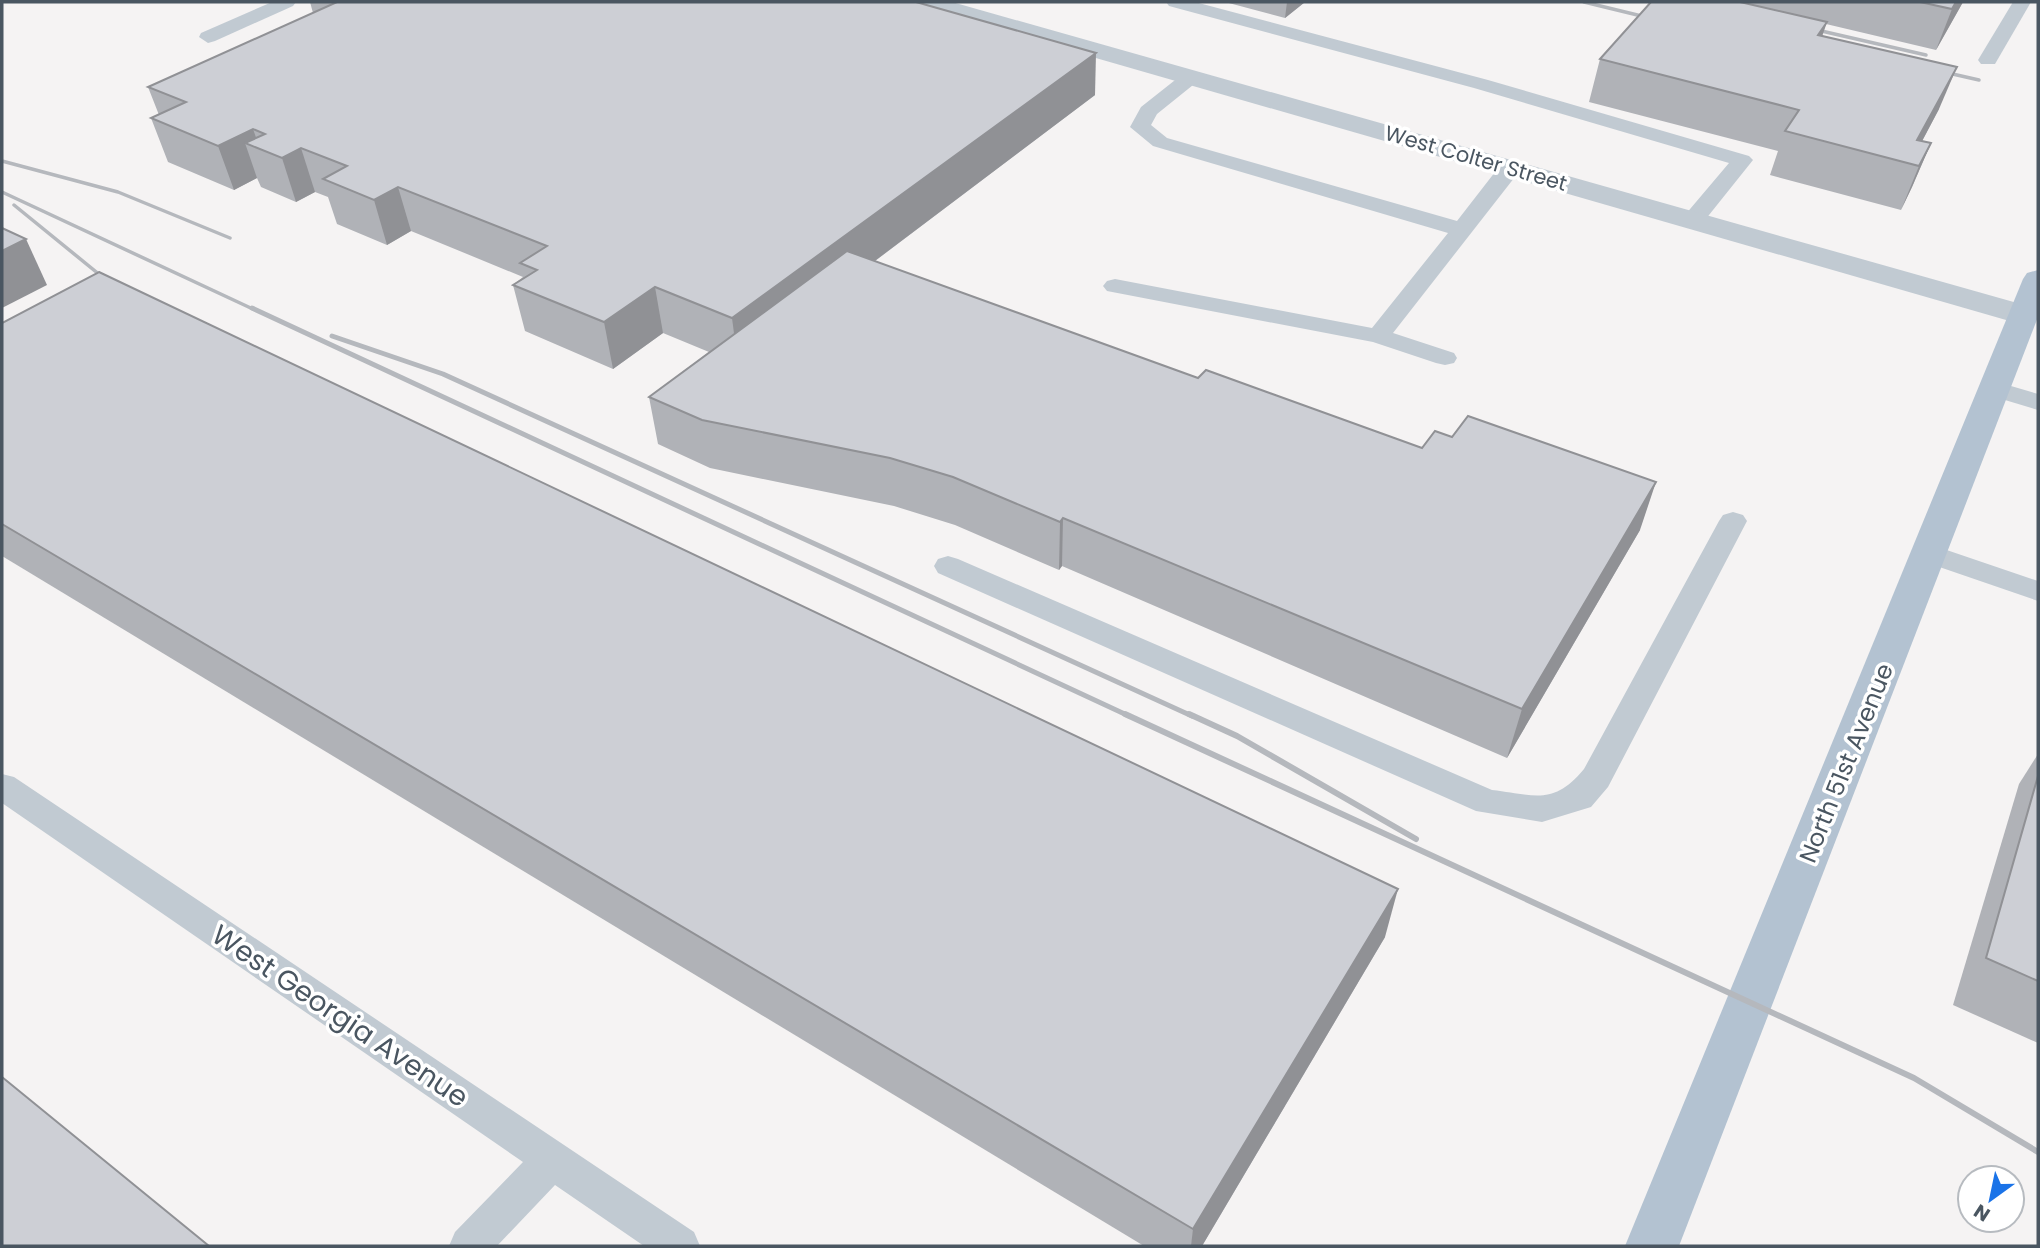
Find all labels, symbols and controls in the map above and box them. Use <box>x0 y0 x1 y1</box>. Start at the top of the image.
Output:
street label: West Colter Street <box>1382 118 1570 198</box>
street label: North 51st Avenue <box>1791 658 1901 868</box>
street label: West Georgia Avenue <box>204 915 476 1117</box>
north arrow <box>1956 1164 2026 1234</box>
text: N <box>1969 1198 1995 1228</box>

